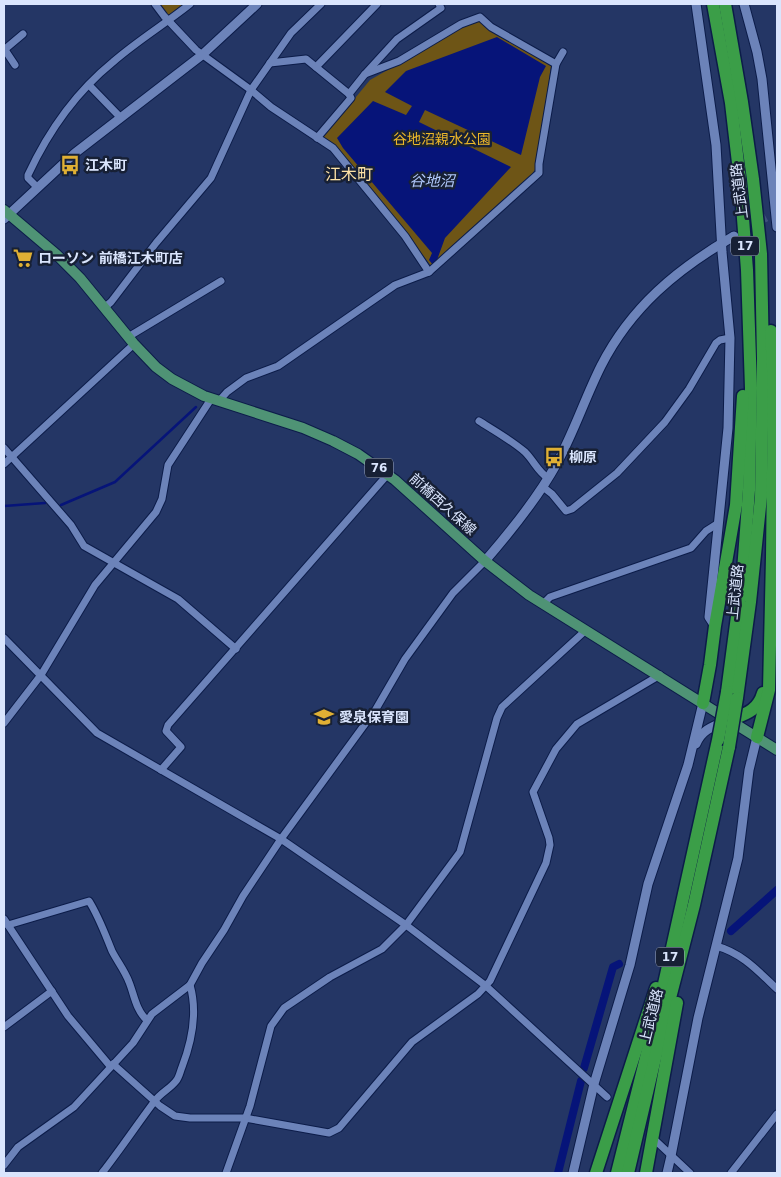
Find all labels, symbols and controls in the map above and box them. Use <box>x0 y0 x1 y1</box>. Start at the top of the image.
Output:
park label: 谷地沼親水公園 <box>393 131 491 147</box>
bus stop icon: 江木町 <box>59 154 81 176</box>
place label: 江木町 <box>85 157 127 173</box>
street label: 上武道路 <box>728 162 750 220</box>
district label: 江木町 <box>325 165 373 184</box>
water label: 谷地沼 <box>409 172 456 190</box>
road number: 17 <box>731 237 759 256</box>
supermarket icon: ローソン 前橋江木町店 <box>12 247 34 269</box>
place label: ローソン 前橋江木町店 <box>38 250 183 266</box>
bus stop icon: 柳原 <box>543 446 565 468</box>
place label: 柳原 <box>569 449 597 465</box>
road number: 76 <box>365 458 393 478</box>
street label: 前橋西久保線 <box>406 470 480 538</box>
street label: 上武道路 <box>724 563 746 621</box>
school or university icon: 愛泉保育園 <box>313 706 335 728</box>
place label: 愛泉保育園 <box>339 709 409 725</box>
road number: 17 <box>656 948 684 966</box>
street label: 上武道路 <box>636 987 666 1045</box>

